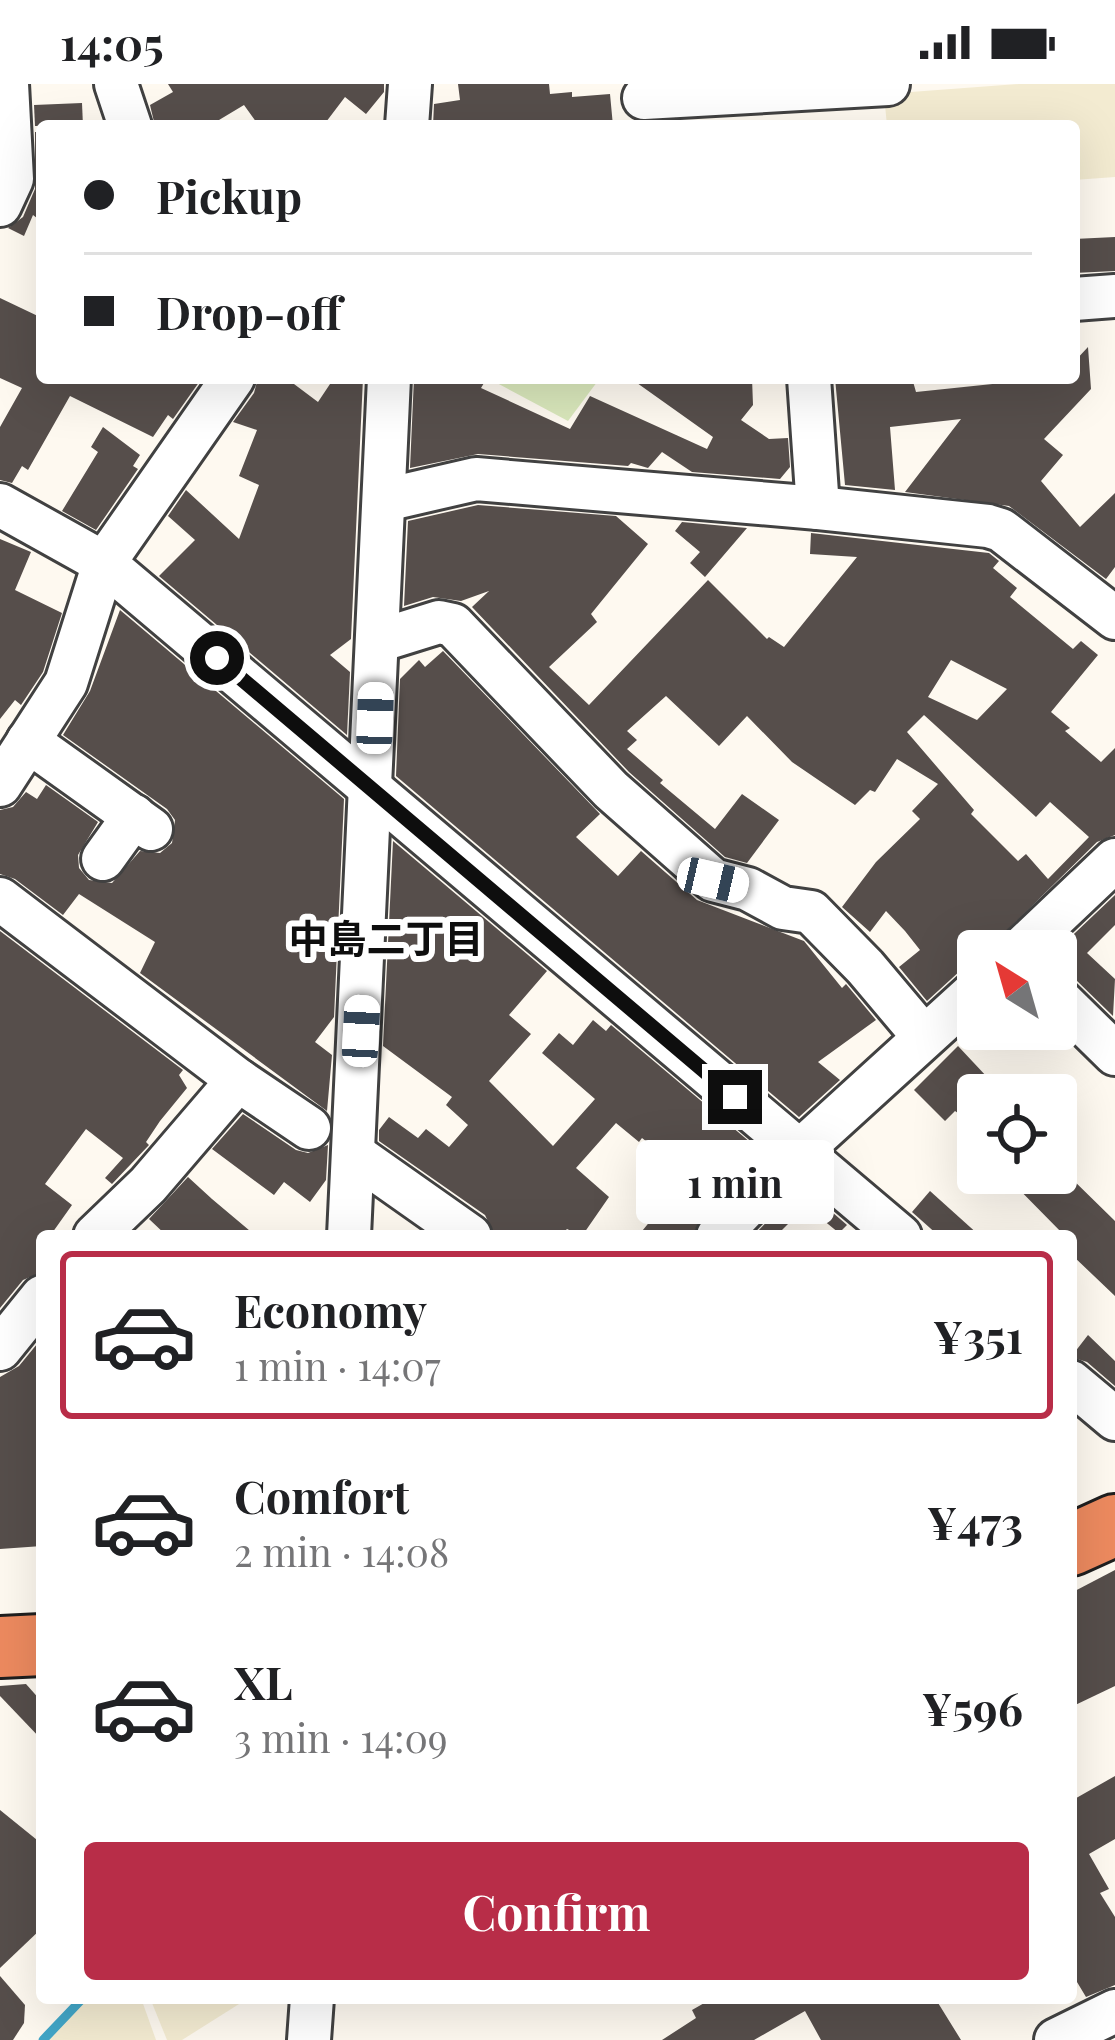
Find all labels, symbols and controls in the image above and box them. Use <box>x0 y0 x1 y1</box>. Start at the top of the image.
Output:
text: 14:05 <box>60 12 164 72</box>
text: Pickup <box>156 165 302 225</box>
text: Drop-off <box>156 281 342 341</box>
route start <box>190 631 244 685</box>
car <box>356 681 394 755</box>
car <box>674 854 752 906</box>
district label: 中島二丁目 <box>288 911 484 963</box>
north arrow <box>957 930 1077 1050</box>
map controls <box>957 930 1077 1194</box>
car <box>341 994 381 1068</box>
route end <box>708 1070 762 1124</box>
button: locate <box>957 1074 1077 1194</box>
callout: 1 min <box>636 1139 834 1223</box>
text: 1 min <box>687 1156 783 1208</box>
text: Economy <box>234 1279 427 1339</box>
icon: car <box>90 1281 198 1389</box>
text: ¥351 <box>933 1305 1023 1365</box>
text: 1 min · 14:07 <box>234 1339 441 1391</box>
text: Comfort <box>234 1465 409 1525</box>
icon: car <box>90 1467 198 1575</box>
text: ¥473 <box>927 1491 1023 1551</box>
text: 2 min · 14:08 <box>234 1525 449 1577</box>
text: XL <box>234 1651 293 1711</box>
icon: car <box>90 1653 198 1761</box>
text: ¥596 <box>922 1677 1023 1737</box>
text: 3 min · 14:09 <box>234 1711 448 1763</box>
button: Confirm <box>84 1842 1029 1980</box>

